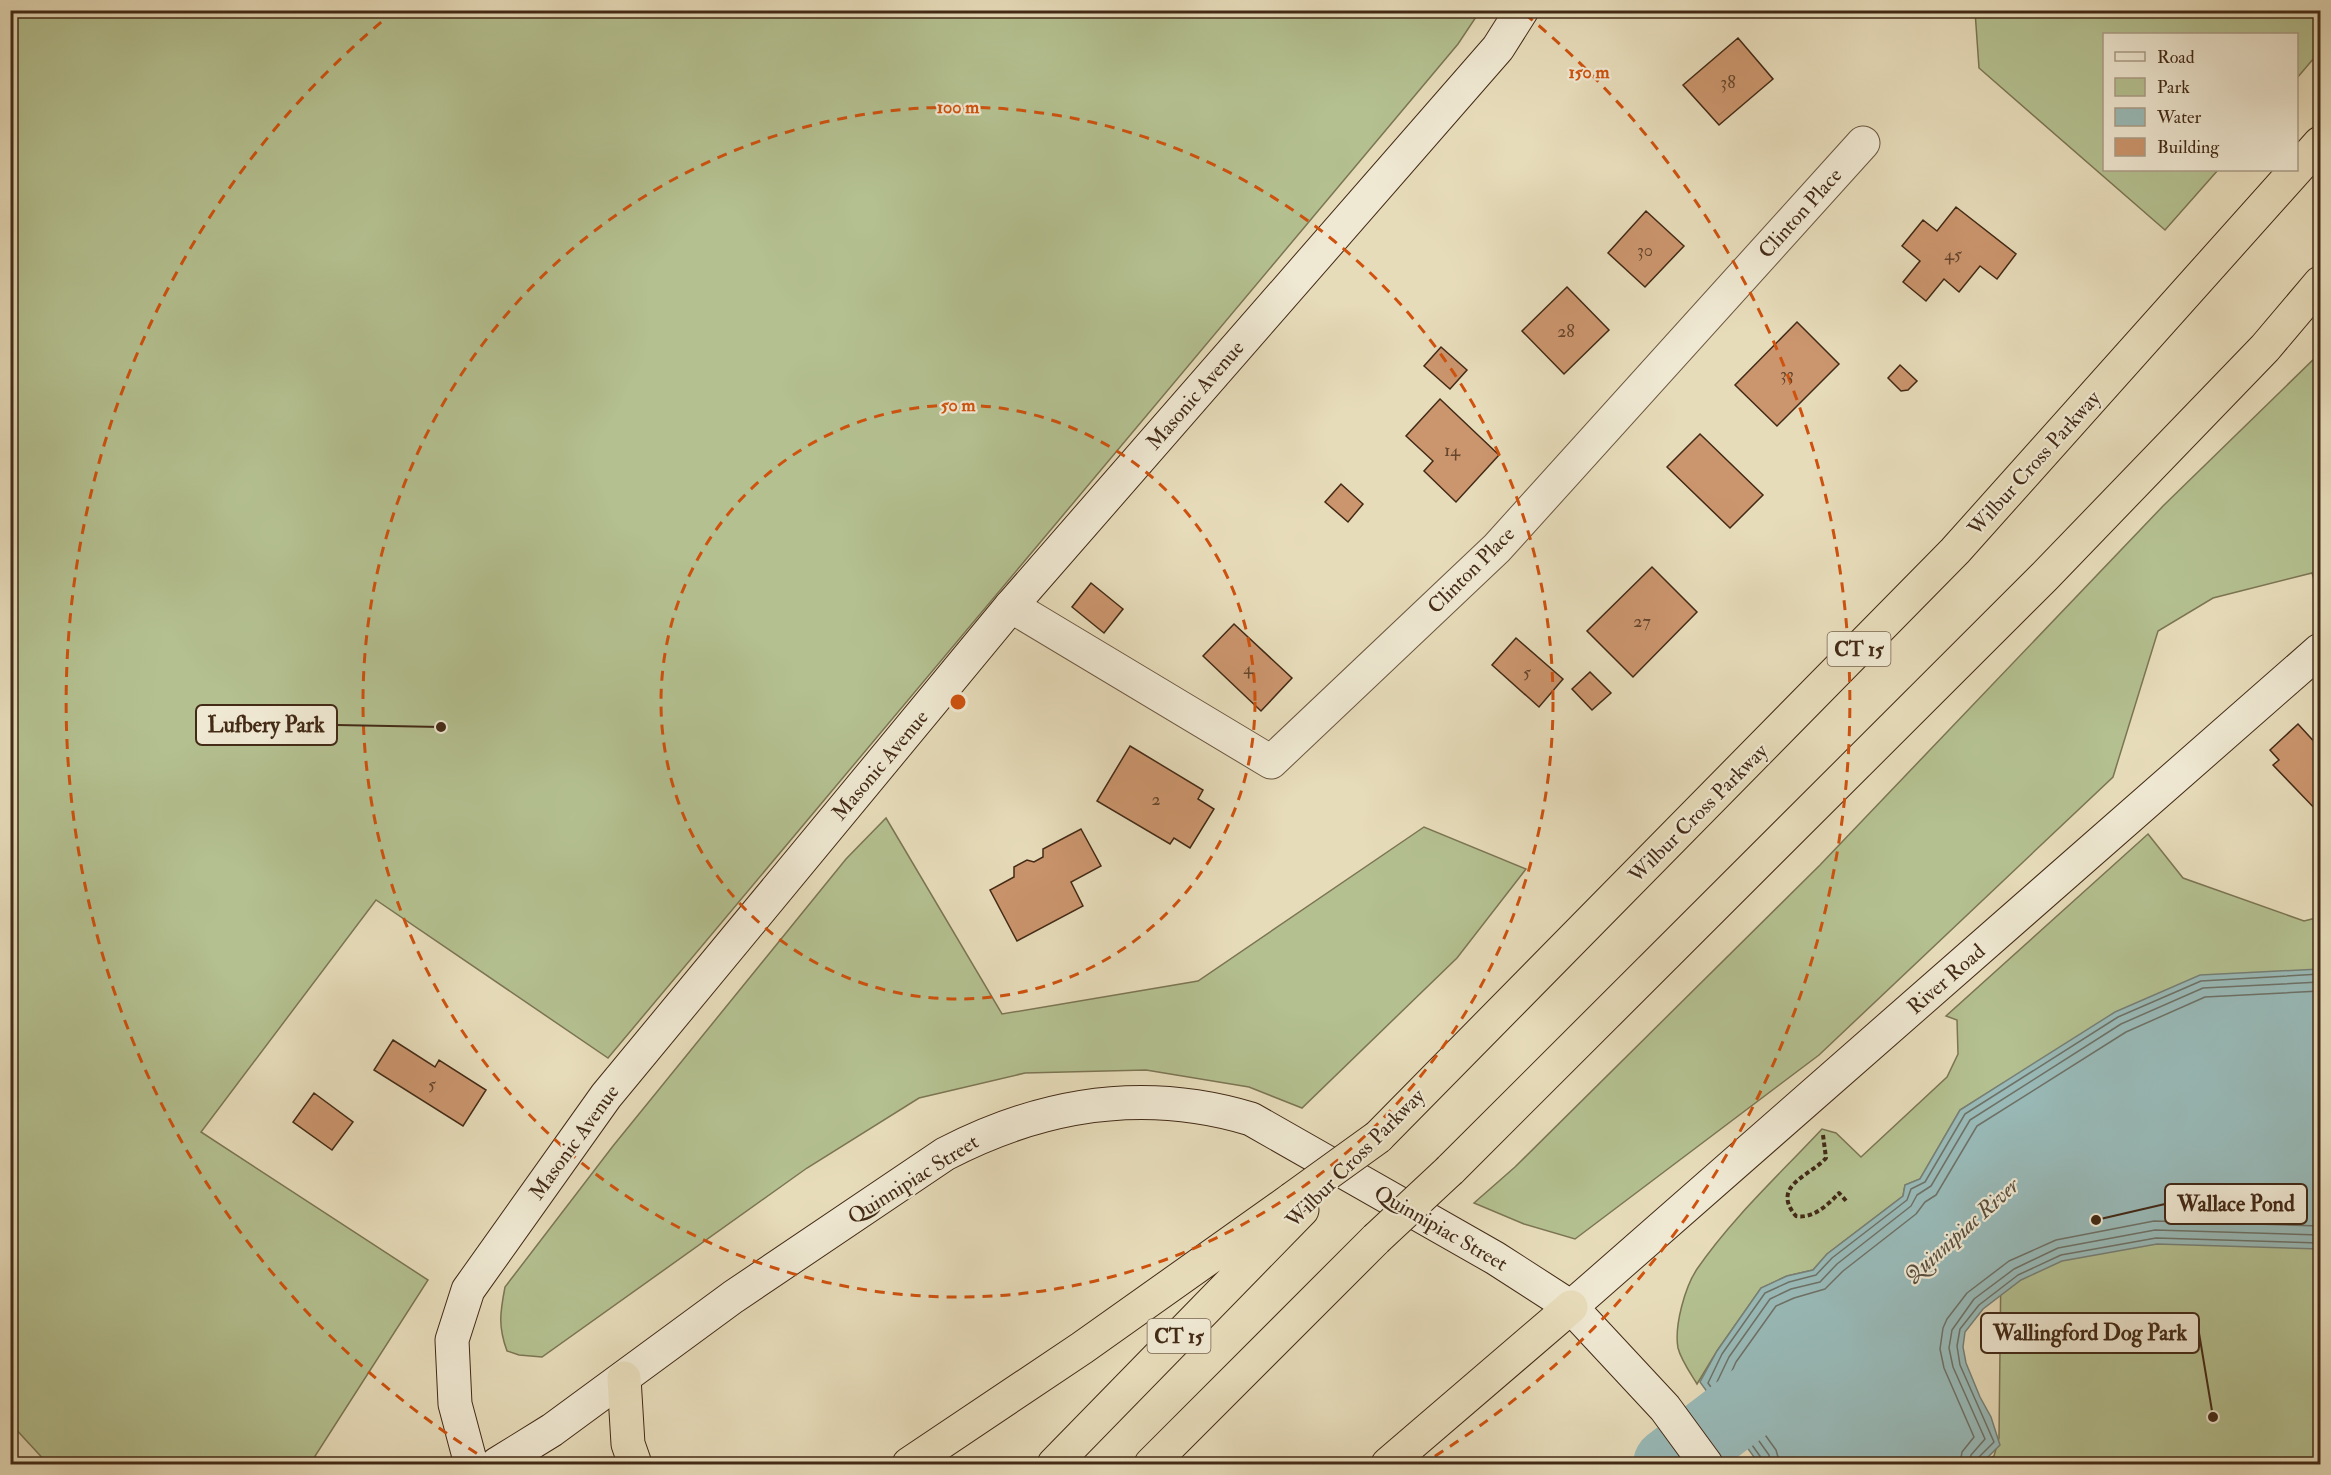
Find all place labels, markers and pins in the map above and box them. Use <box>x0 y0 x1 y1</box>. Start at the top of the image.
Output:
centre of rings <box>948 692 968 712</box>
callout: Lufbery Park <box>196 705 337 745</box>
callout: Wallace Pond <box>2165 1184 2307 1224</box>
callout: Wallingford Dog Park <box>1981 1313 2199 1353</box>

